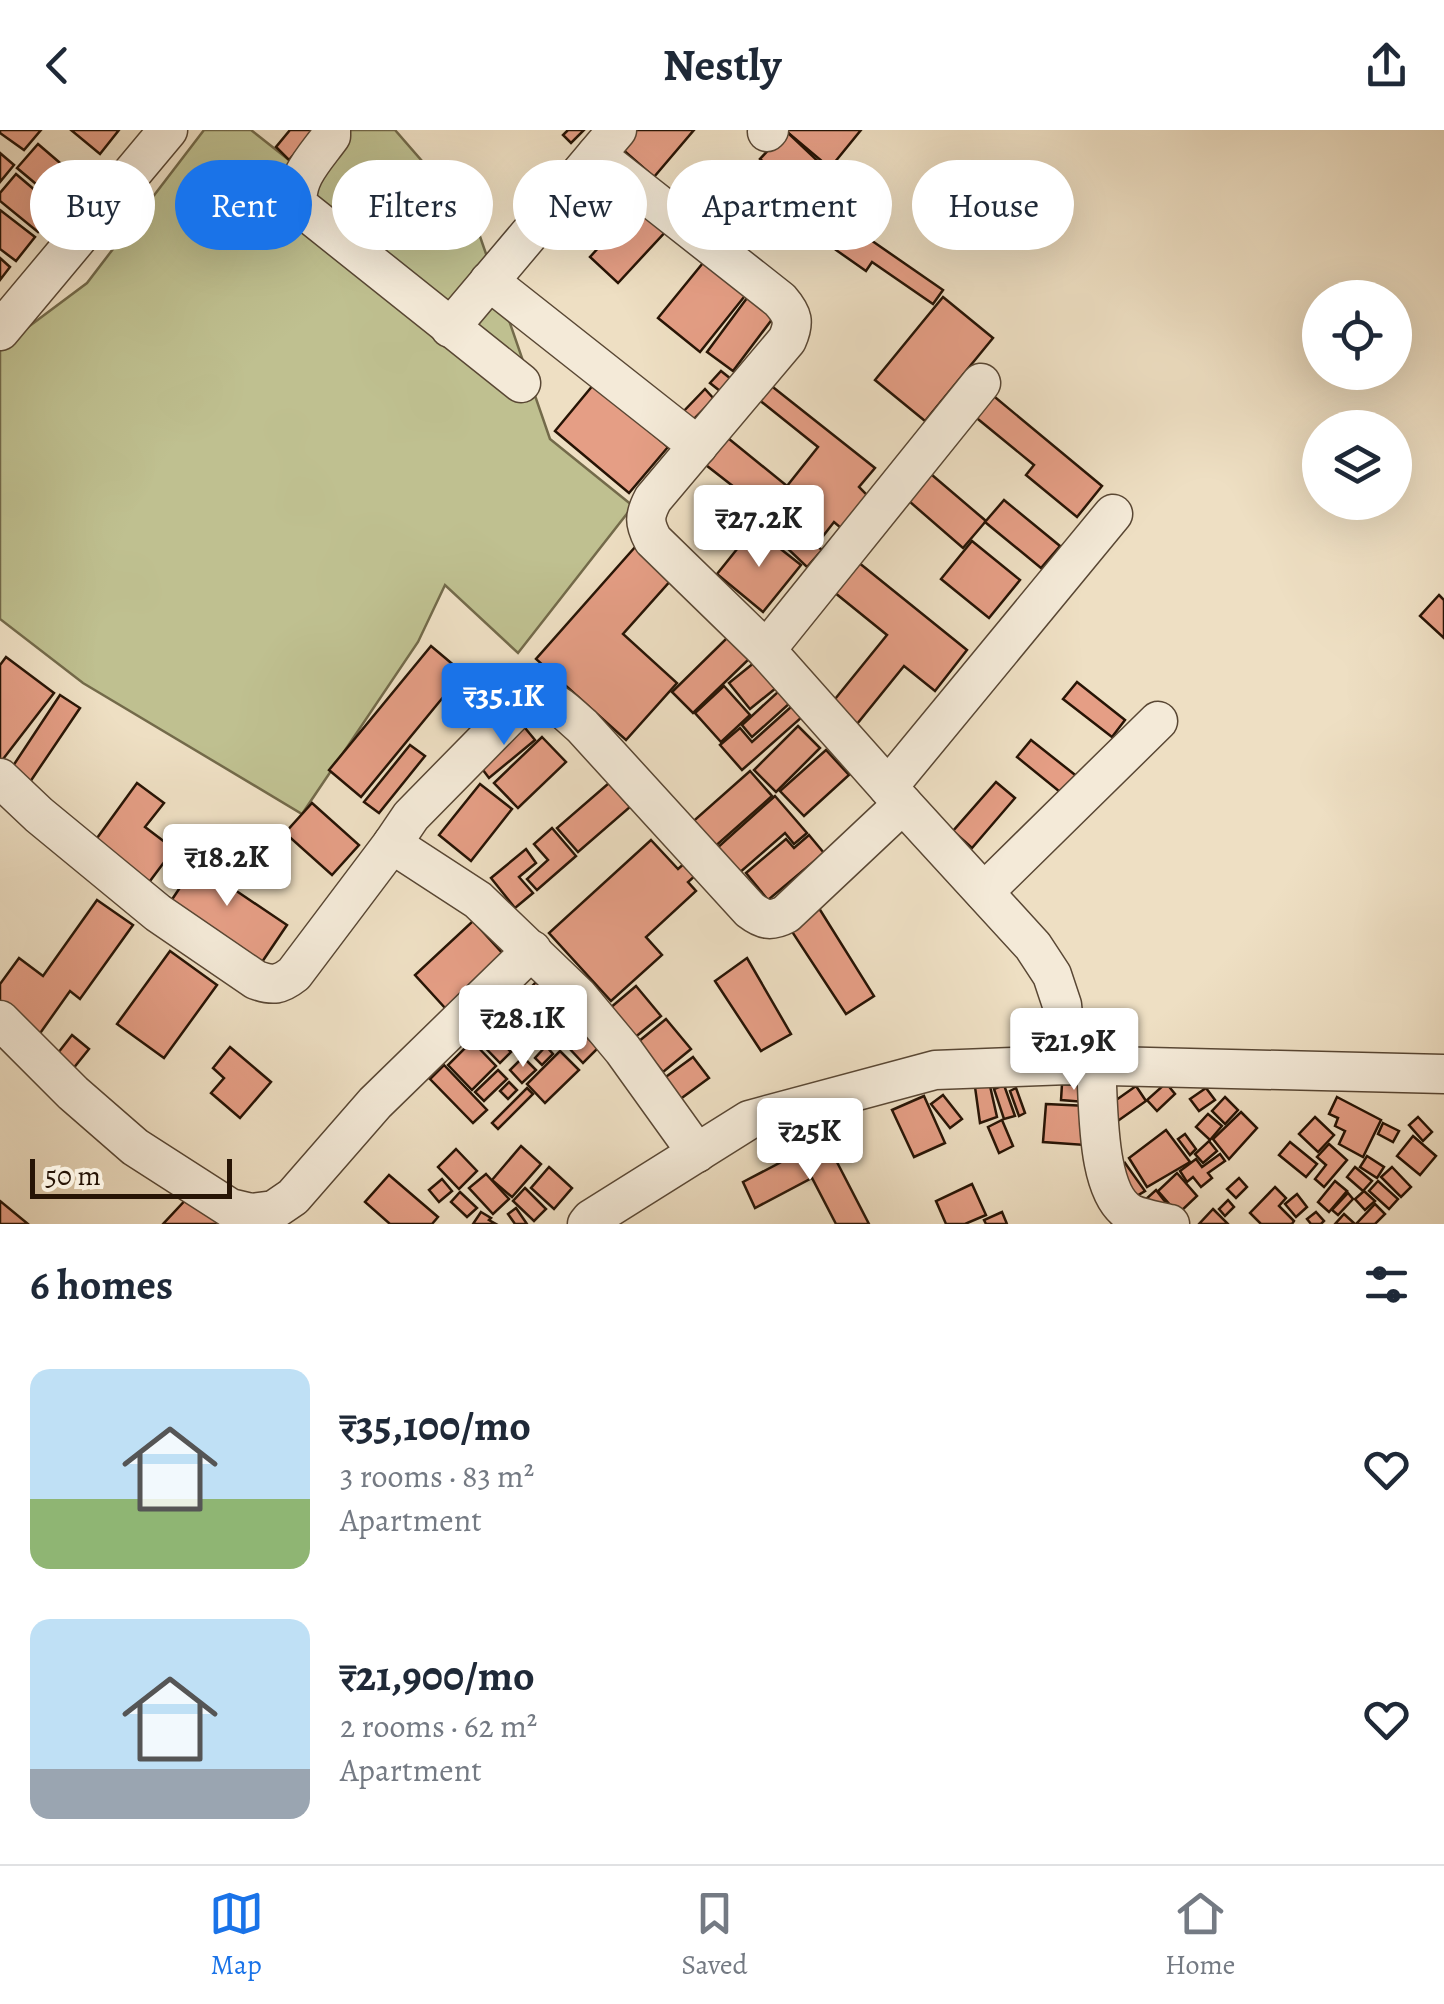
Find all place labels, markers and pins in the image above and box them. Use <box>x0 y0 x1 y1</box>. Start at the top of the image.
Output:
pin: ₹27.2K <box>678 485 840 570</box>
pin: ₹35.1K <box>423 663 585 748</box>
pin: ₹18.2K <box>146 824 308 909</box>
pin: ₹28.1K <box>442 985 604 1070</box>
pin: ₹21.9K <box>993 1008 1155 1093</box>
pin: ₹25K <box>751 1098 869 1183</box>

